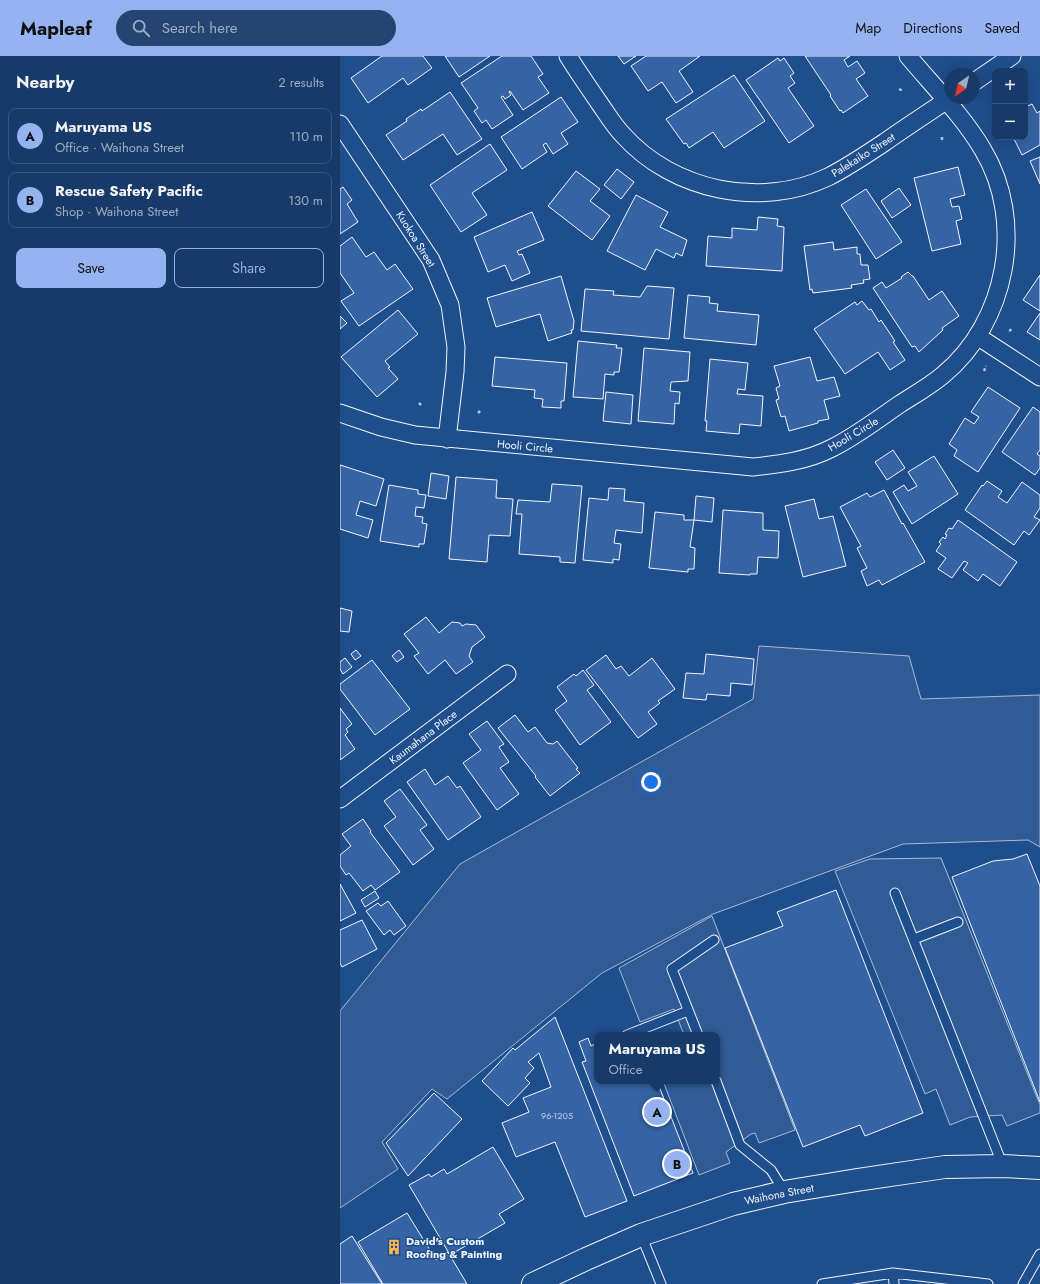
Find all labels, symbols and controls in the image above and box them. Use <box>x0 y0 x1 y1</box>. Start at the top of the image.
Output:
search box <box>116 10 396 46</box>
text: Mapleaf <box>20 15 92 42</box>
icon: search <box>130 17 152 39</box>
text: Search here <box>162 17 238 39</box>
text: Map <box>855 18 881 38</box>
text: Directions <box>903 18 963 38</box>
text: Saved <box>985 18 1020 38</box>
north arrow <box>944 68 980 104</box>
map controls <box>992 68 1028 140</box>
button: + <box>992 68 1028 104</box>
text: Nearby <box>16 70 74 94</box>
text: 2 results <box>278 73 324 92</box>
button: − <box>992 104 1028 140</box>
text: Maruyama US <box>55 116 152 138</box>
text: A <box>25 127 35 146</box>
text: 110 m <box>289 127 323 146</box>
street label: Palekaiko Street <box>828 129 898 181</box>
text: Office · Waihona Street <box>55 138 184 157</box>
text: Rescue Safety Pacific <box>55 180 203 202</box>
text: B <box>26 191 34 210</box>
text: 130 m <box>288 191 323 210</box>
text: Shop · Waihona Street <box>55 202 178 221</box>
street label: Kuokoa Street <box>392 208 440 270</box>
button: Save <box>16 248 166 288</box>
button: Share <box>174 248 324 288</box>
street label: Hooli Circle <box>825 413 881 455</box>
street label: Hooli Circle <box>496 436 554 456</box>
street label: Kaumahana Place <box>386 706 461 768</box>
your location <box>641 772 661 792</box>
popup <box>594 1032 720 1084</box>
text: Maruyama US <box>609 1038 705 1060</box>
text: Office <box>609 1060 643 1079</box>
pin: A <box>644 1097 670 1127</box>
house number: 96-1205 <box>541 1109 573 1122</box>
pin: B <box>664 1149 690 1179</box>
street label: Waihona Street <box>743 1179 815 1209</box>
place label: David's Custom Roofing & Painting <box>406 1233 502 1262</box>
building icon: David's Custom Roofing & Painting <box>385 1238 403 1256</box>

